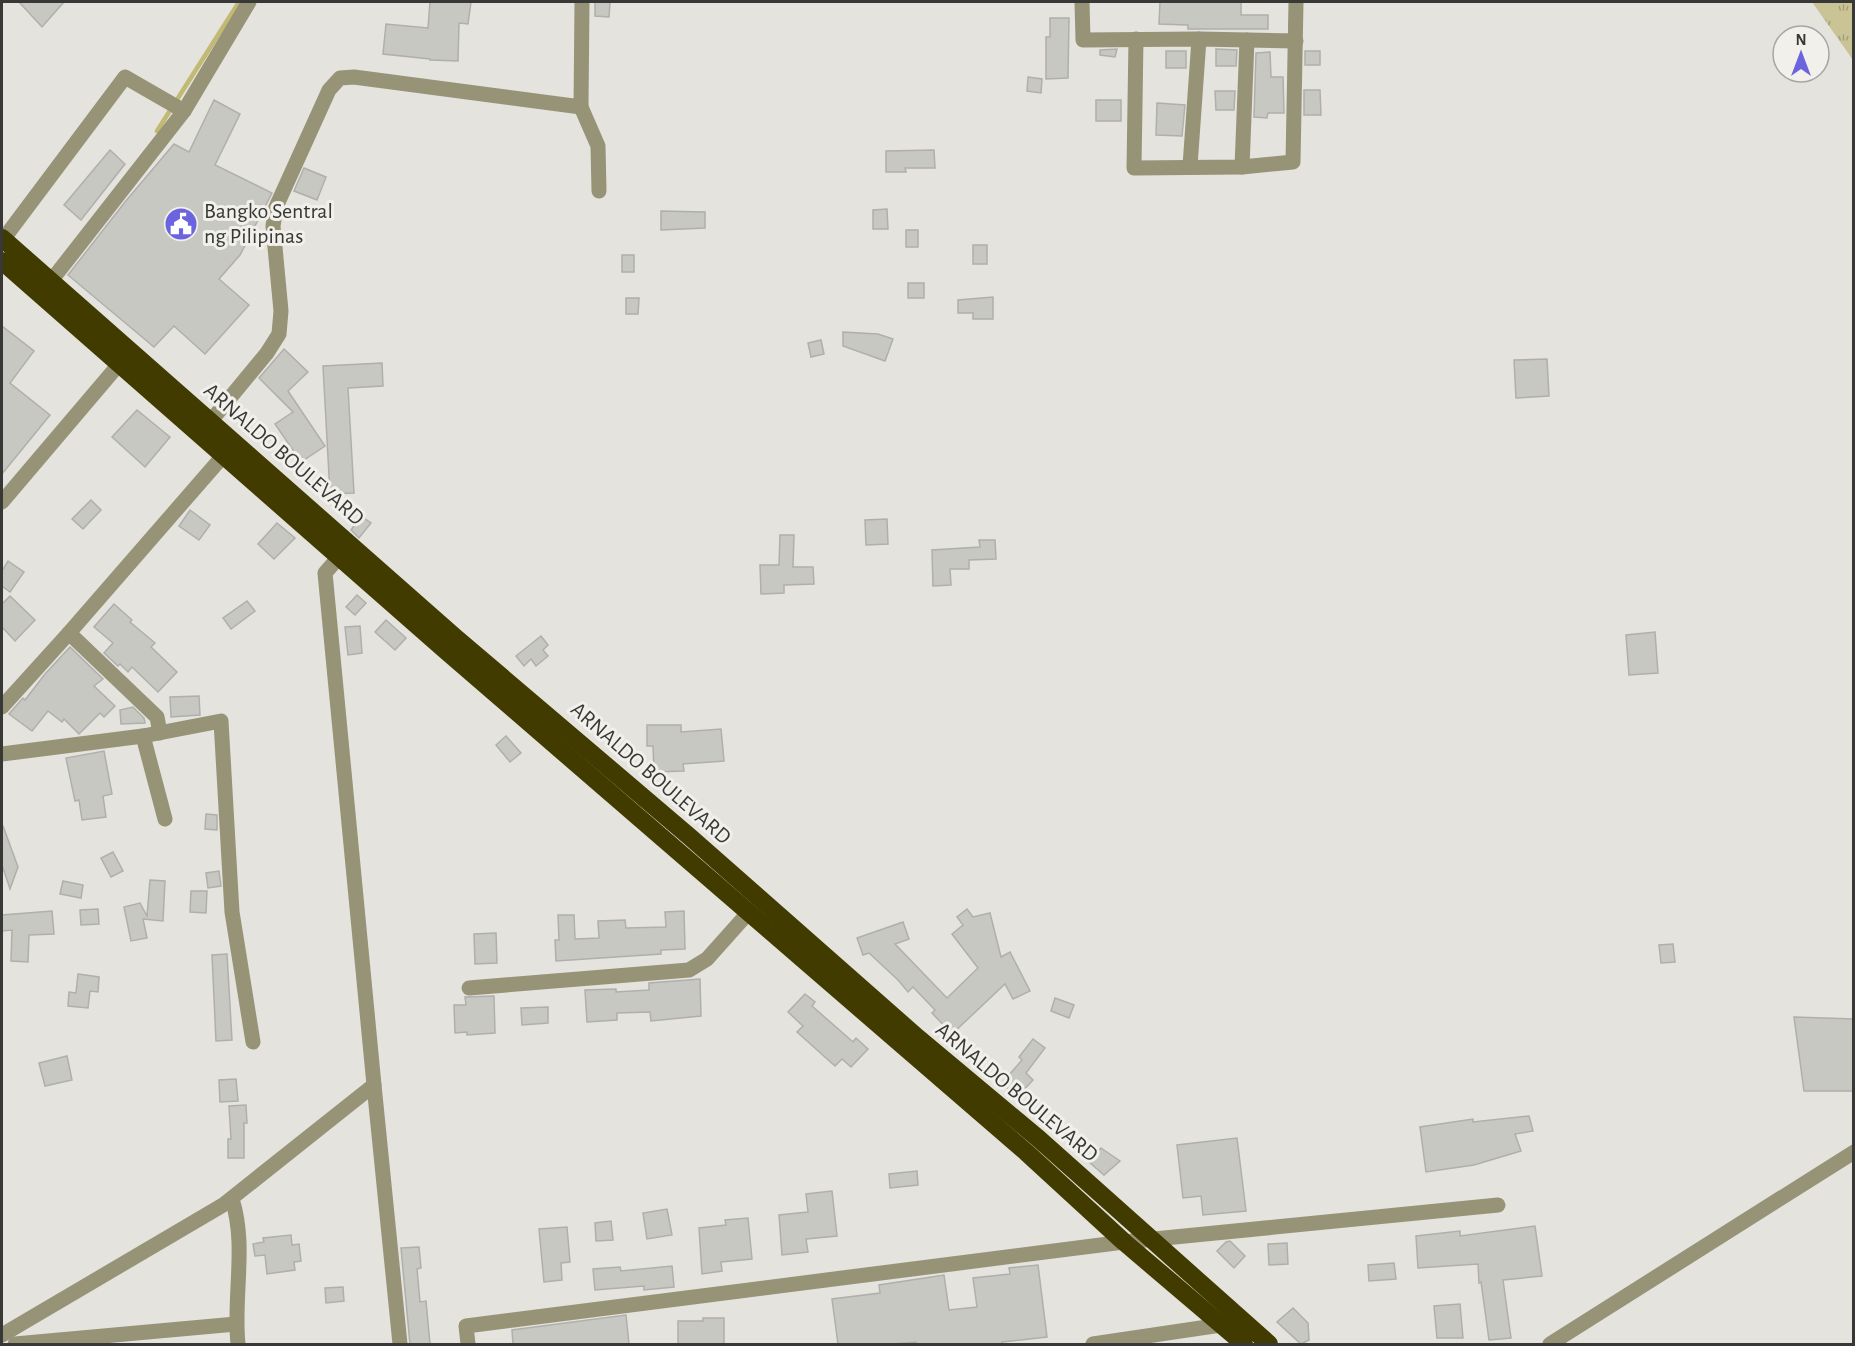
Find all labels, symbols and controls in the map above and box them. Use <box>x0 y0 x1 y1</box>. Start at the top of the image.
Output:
north arrow <box>1771 24 1831 84</box>
text: N <box>1795 32 1807 48</box>
place label: Bangko Sentral ng Pilipinas <box>204 200 333 247</box>
public building icon: Bangko Sentral ng Pilipinas <box>163 206 199 242</box>
street label: ARNALDO BOULEVARD <box>200 379 368 529</box>
street label: ARNALDO BOULEVARD <box>567 698 735 848</box>
street label: ARNALDO BOULEVARD <box>932 1018 1102 1166</box>

